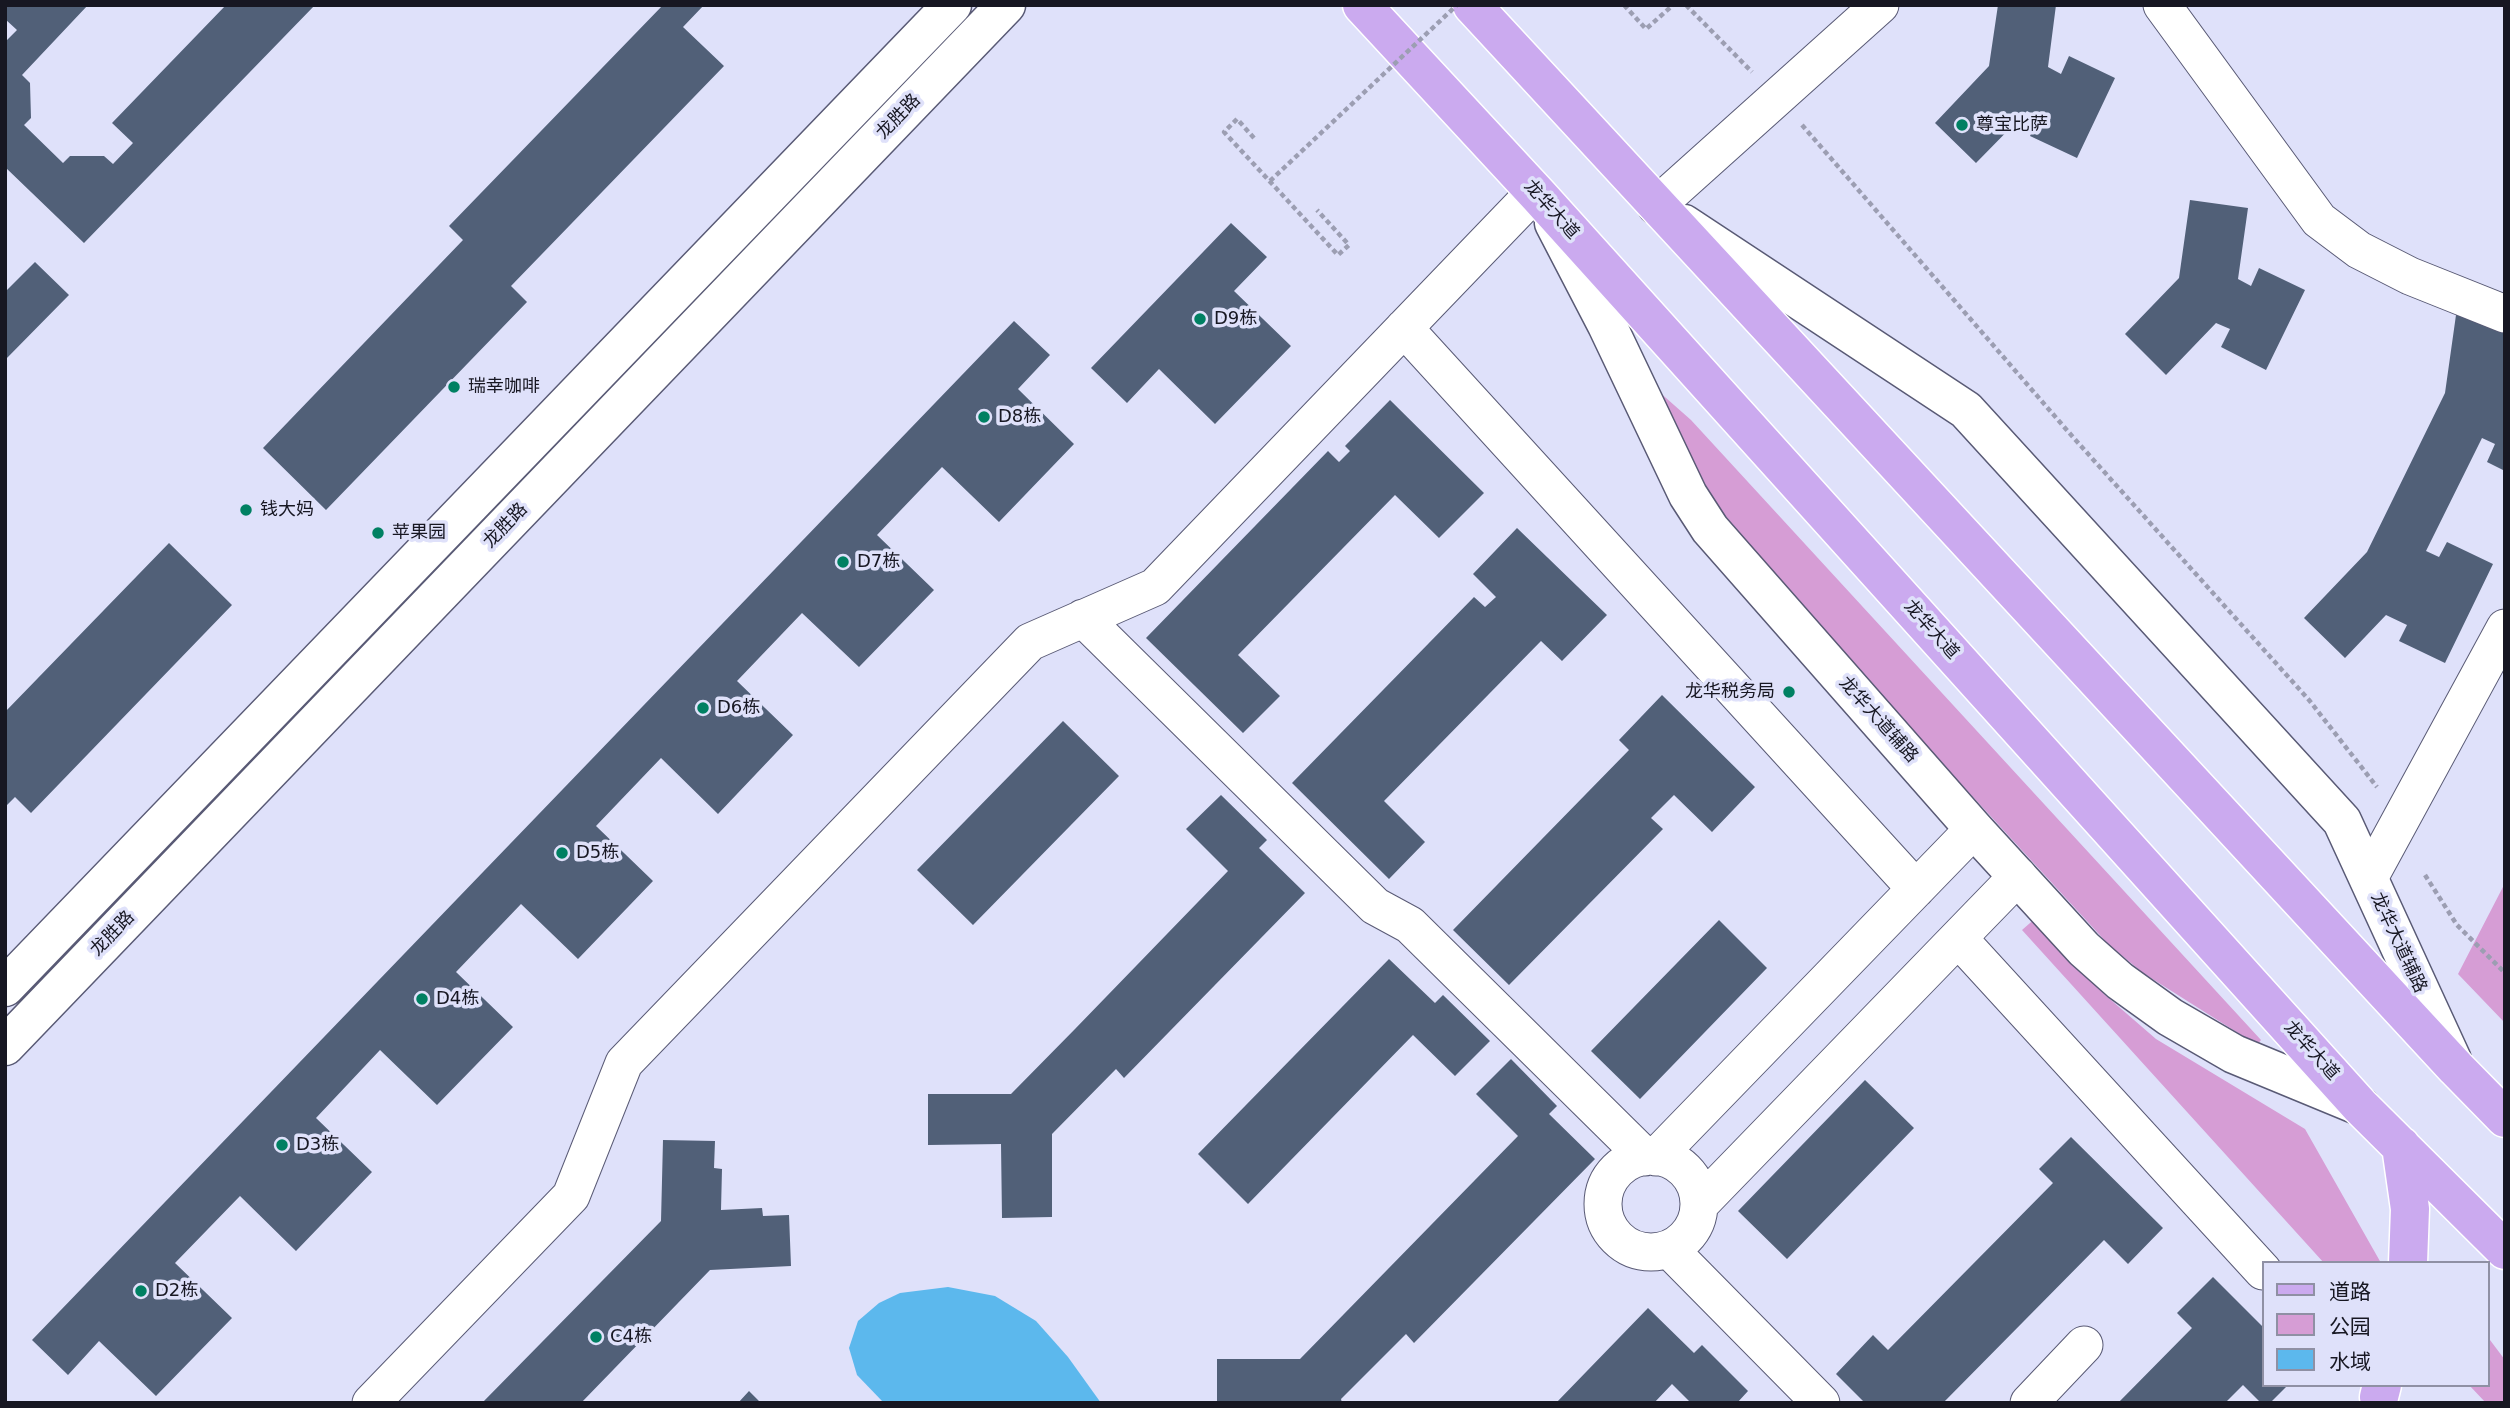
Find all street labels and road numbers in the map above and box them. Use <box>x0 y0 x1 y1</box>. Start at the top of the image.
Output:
street label: 龙胜路 <box>872 90 926 144</box>
street label: 龙华大道 <box>1519 176 1583 244</box>
street label: 龙胜路 <box>479 499 533 553</box>
street label: 龙华大道 <box>1899 596 1963 664</box>
street label: 龙华大道辅路 <box>1834 673 1922 767</box>
street label: 龙华大道辅路 <box>2365 889 2431 997</box>
street label: 龙胜路 <box>86 907 140 961</box>
street label: 龙华大道 <box>2279 1017 2343 1085</box>

